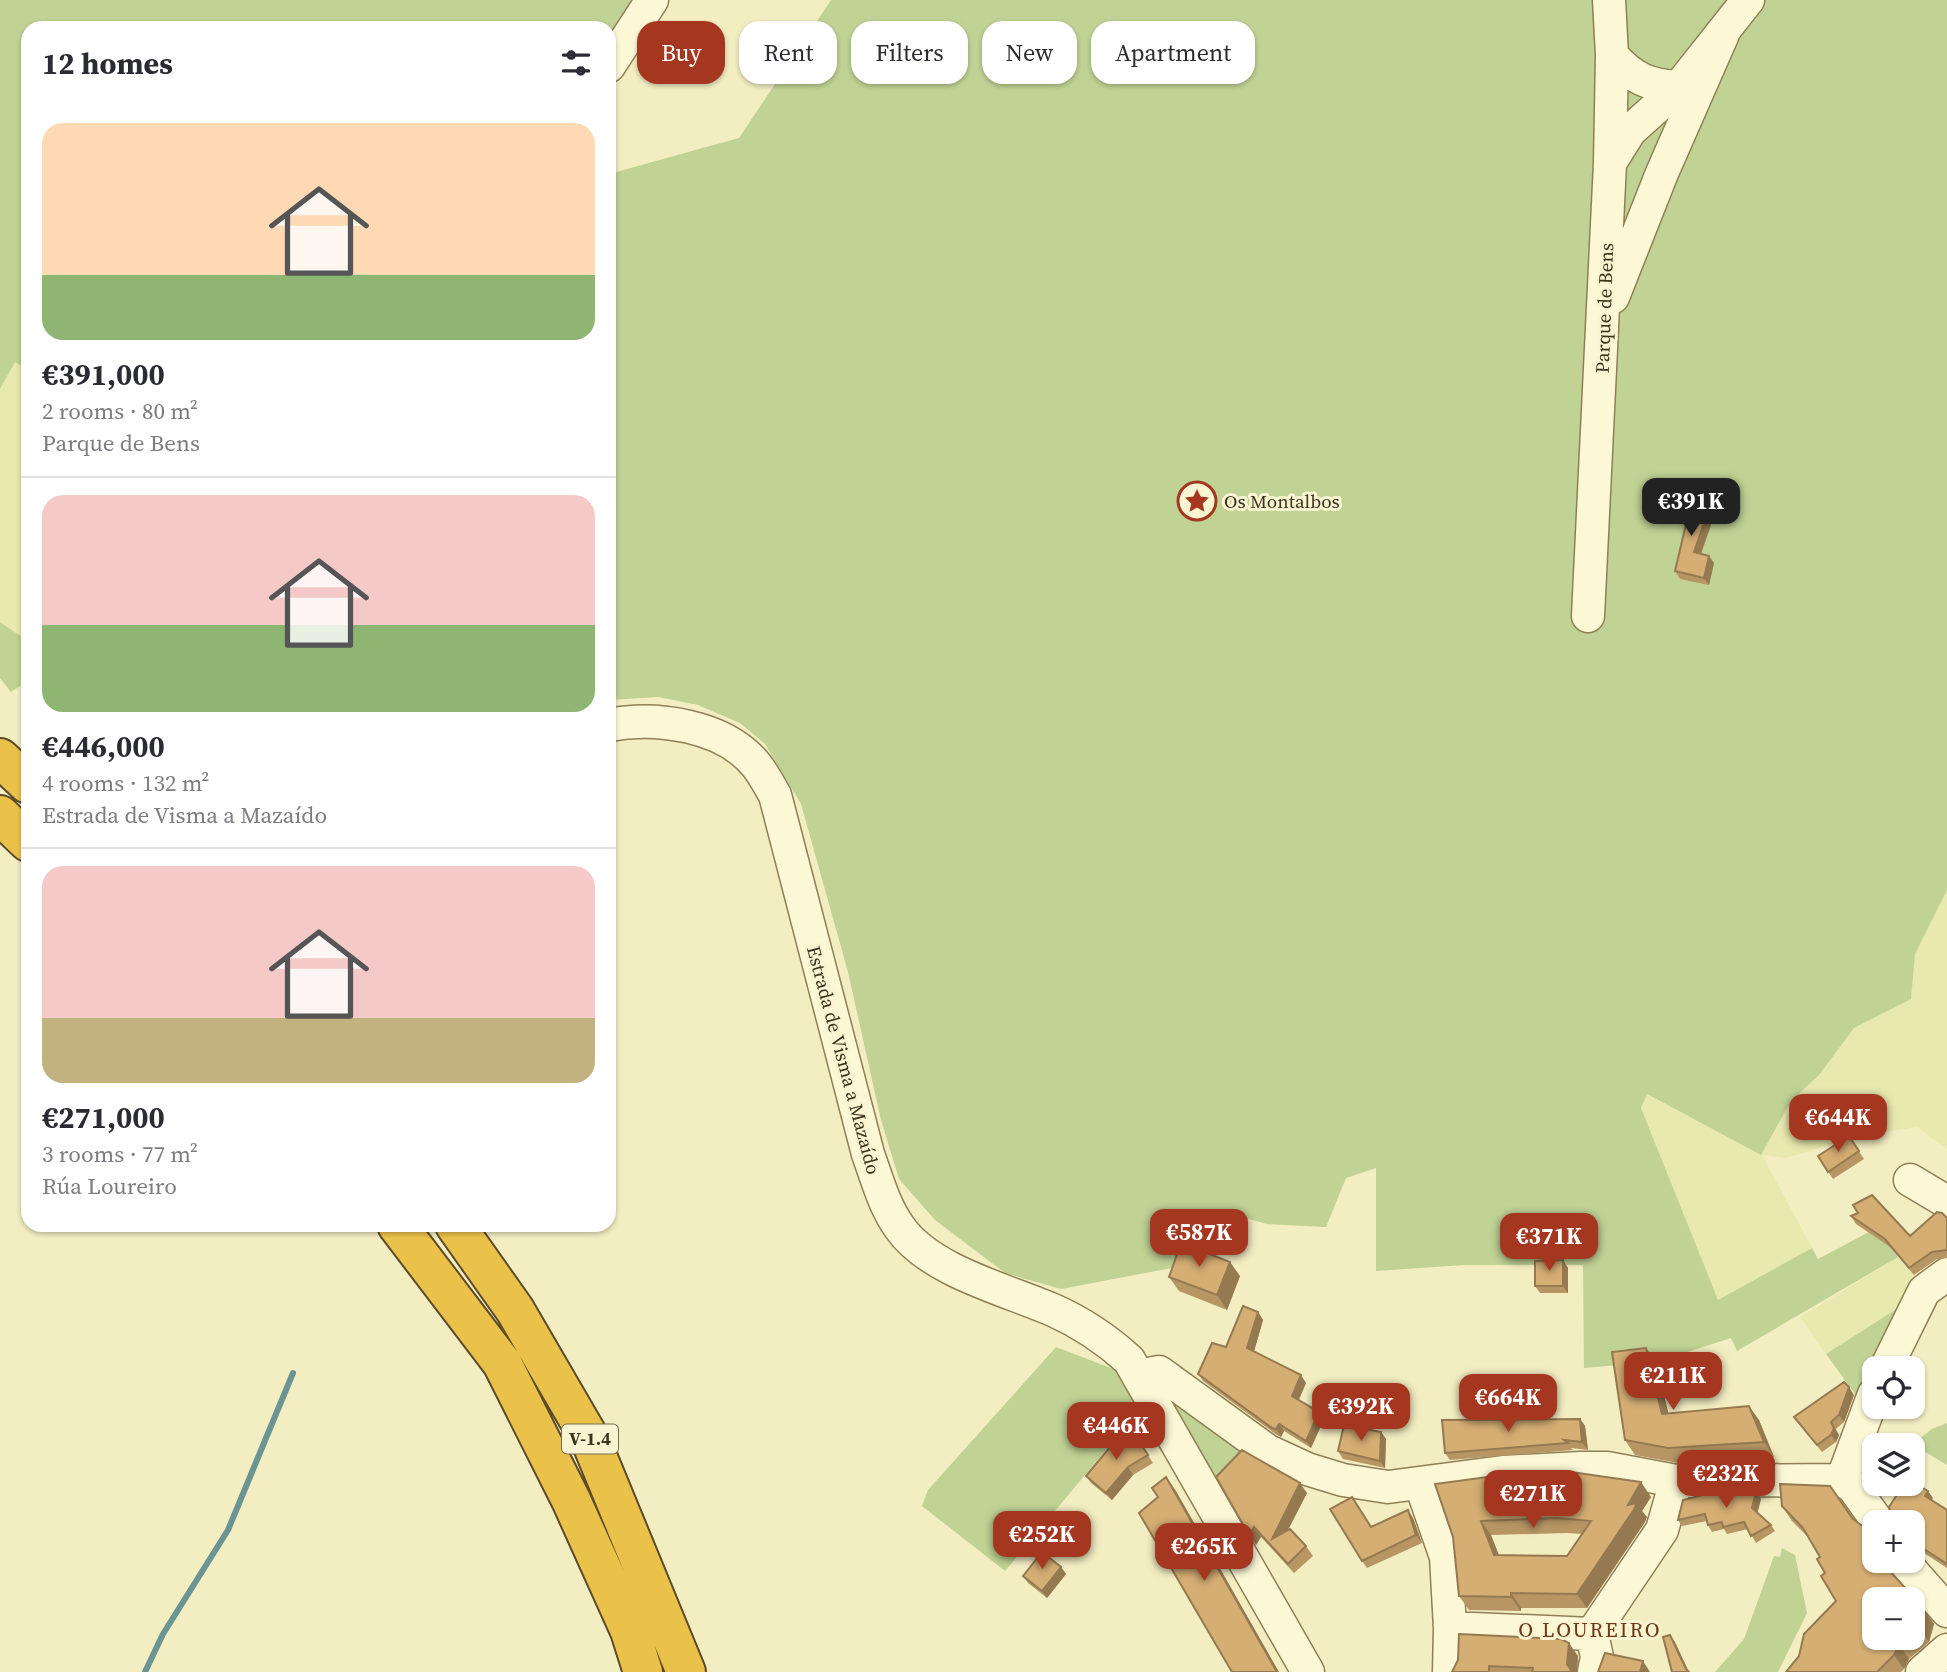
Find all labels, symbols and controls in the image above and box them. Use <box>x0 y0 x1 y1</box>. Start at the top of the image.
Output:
chip: Buy <box>637 21 725 84</box>
chip: Rent <box>739 21 837 84</box>
chip: Filters <box>851 21 968 84</box>
chip: New <box>982 21 1077 84</box>
chip: Apartment <box>1091 21 1255 84</box>
text: 12 homes <box>42 43 173 84</box>
icon: filters <box>557 44 595 82</box>
icon: home <box>256 168 382 294</box>
street label: Parque de Bens <box>1589 242 1619 374</box>
text: €391,000 <box>42 354 165 395</box>
text: 2 rooms · 80 m² <box>42 395 198 427</box>
text: Parque de Bens <box>42 427 200 459</box>
pin: €391K <box>1642 478 1740 538</box>
place icon: Os Montalbos <box>1176 480 1218 522</box>
text: €391K <box>1658 485 1724 517</box>
place label: Os Montalbos <box>1224 488 1340 514</box>
icon: home <box>256 540 382 666</box>
text: €446,000 <box>42 726 165 767</box>
text: 4 rooms · 132 m² <box>42 767 209 799</box>
text: Estrada de Visma a Mazaído <box>42 799 327 831</box>
icon: home <box>256 911 382 1037</box>
street label: Estrada de Visma a Mazaído <box>801 943 887 1177</box>
pin: €644K <box>1789 1094 1887 1154</box>
text: €271,000 <box>42 1097 165 1138</box>
text: €644K <box>1805 1101 1871 1133</box>
text: 3 rooms · 77 m² <box>42 1138 198 1170</box>
text: Rúa Loureiro <box>42 1170 177 1202</box>
pin: €587K <box>1150 1210 1248 1269</box>
pin: €371K <box>1500 1214 1598 1273</box>
text: €587K <box>1166 1216 1232 1248</box>
text: €371K <box>1516 1220 1582 1252</box>
pin: €211K <box>1624 1352 1722 1412</box>
map controls <box>1862 1356 1925 1650</box>
button: locate <box>1862 1356 1925 1419</box>
text: €211K <box>1640 1359 1706 1391</box>
pin: €664K <box>1459 1374 1557 1434</box>
text: €664K <box>1475 1381 1541 1413</box>
pin: €392K <box>1312 1384 1410 1443</box>
text: €392K <box>1328 1390 1394 1422</box>
pin: €446K <box>1067 1402 1165 1462</box>
text: €446K <box>1083 1409 1149 1441</box>
road number: V-1.4 <box>562 1424 618 1454</box>
button: layers <box>1862 1433 1925 1496</box>
pin: €232K <box>1677 1450 1775 1510</box>
text: €232K <box>1693 1457 1759 1489</box>
pin: €271K <box>1484 1470 1582 1530</box>
text: €271K <box>1500 1477 1566 1509</box>
button: + <box>1862 1510 1925 1573</box>
pin: €252K <box>993 1512 1091 1571</box>
text: €252K <box>1009 1518 1075 1550</box>
pin: €265K <box>1155 1524 1253 1583</box>
text: €265K <box>1171 1530 1237 1562</box>
button: − <box>1862 1587 1925 1650</box>
district label: O LOUREIRO <box>1518 1615 1662 1644</box>

